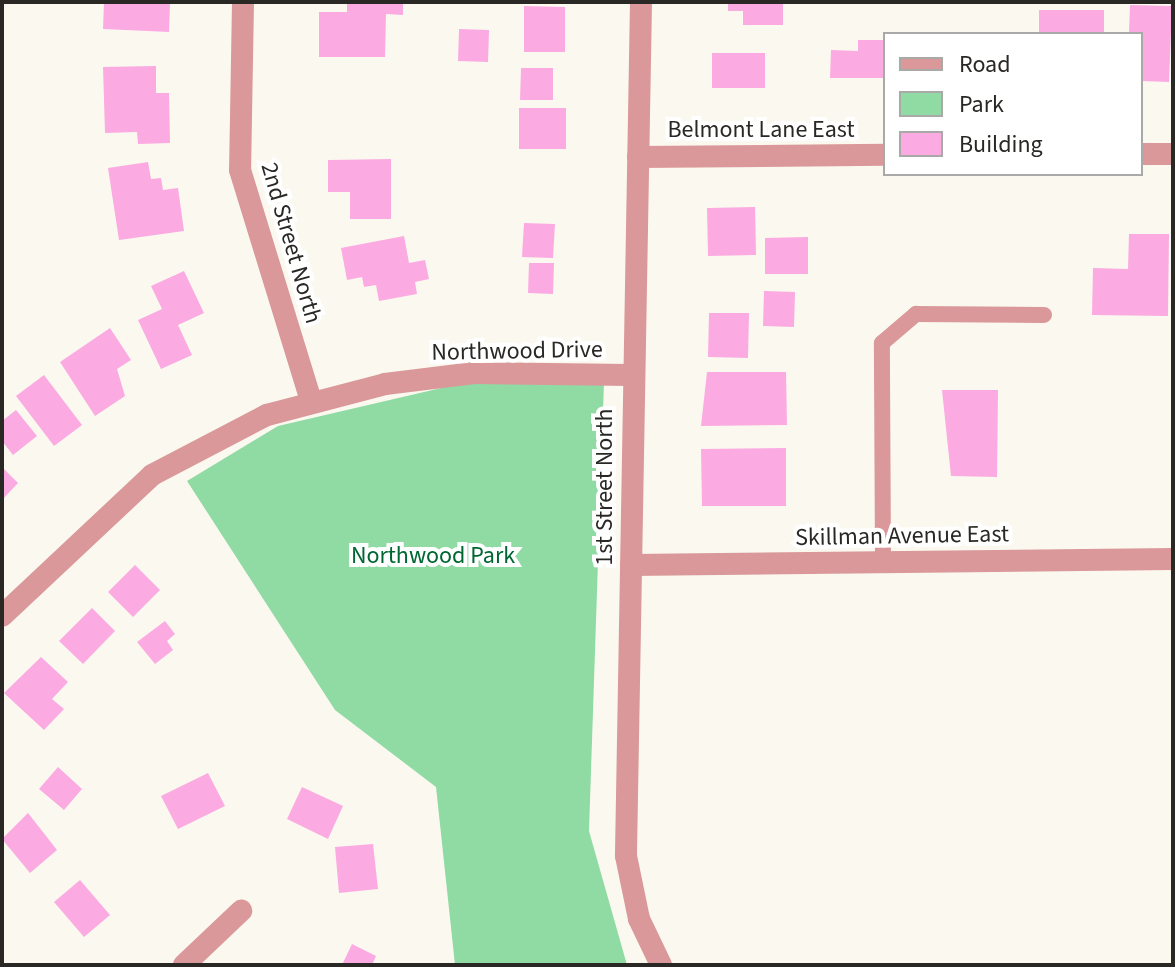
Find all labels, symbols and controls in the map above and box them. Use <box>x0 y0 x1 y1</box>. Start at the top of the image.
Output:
legend <box>883 32 1143 176</box>
text: Road <box>959 47 1011 82</box>
text: Park <box>959 87 1004 122</box>
street label: Belmont Lane East <box>667 116 855 144</box>
text: Building <box>959 127 1043 162</box>
street label: 2nd Street North <box>254 159 328 327</box>
street label: Northwood Drive <box>431 335 603 367</box>
street label: 1st Street North <box>591 408 619 566</box>
street label: Skillman Avenue East <box>795 520 1009 552</box>
park label: Northwood Park <box>351 542 515 570</box>

